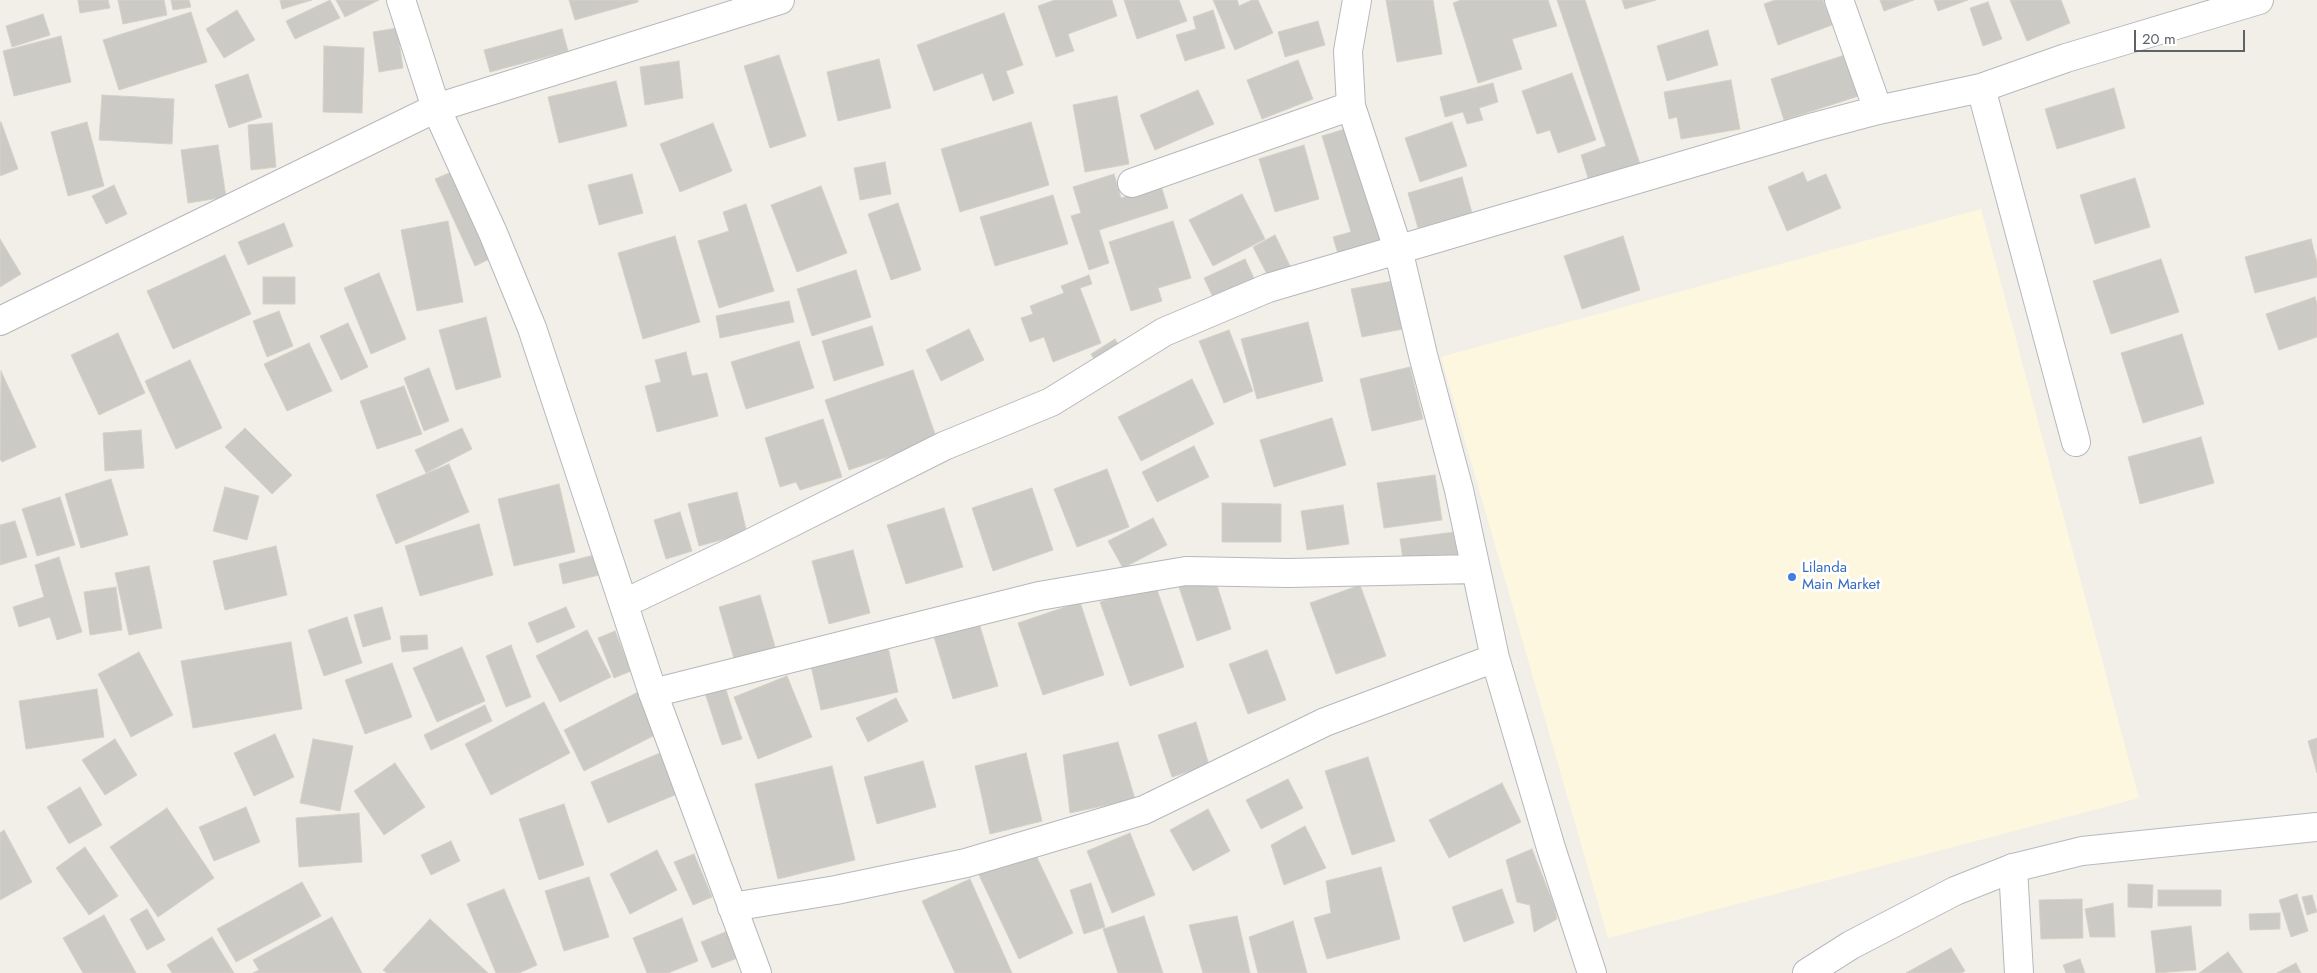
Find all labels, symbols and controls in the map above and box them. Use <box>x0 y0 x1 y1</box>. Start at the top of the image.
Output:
scale bar <box>2137 20 2248 52</box>
text: 20 m <box>2142 28 2176 50</box>
place label: Lilanda Main Market <box>1802 559 1880 594</box>
marker: Lilanda Main Market <box>1786 571 1798 583</box>

